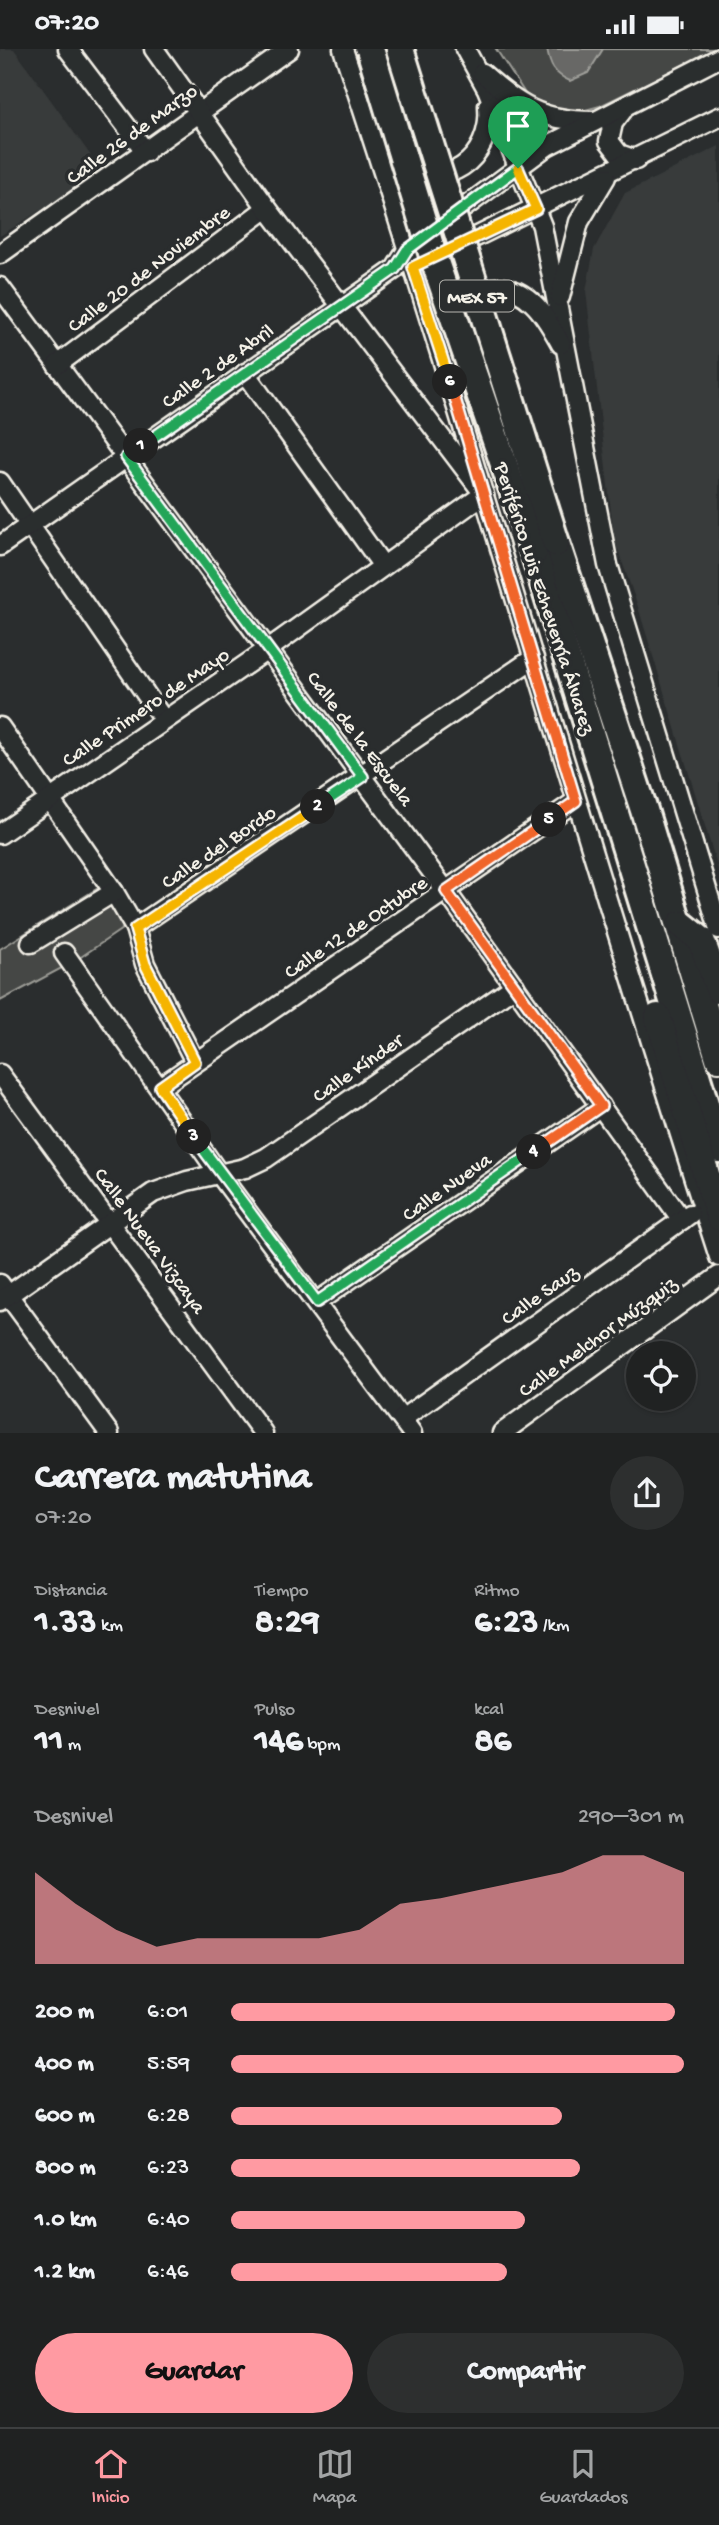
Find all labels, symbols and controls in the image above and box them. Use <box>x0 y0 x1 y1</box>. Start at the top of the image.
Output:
text: 07:20 <box>35 9 99 40</box>
street label: Calle 26 de Marzo <box>63 80 204 192</box>
pin <box>488 96 548 168</box>
icon: arrive <box>499 107 537 145</box>
street label: Calle 20 de Noviembre <box>64 201 237 340</box>
road number: MEX 57 <box>440 281 514 311</box>
street label: Calle 2 de Abril <box>158 320 280 416</box>
pin: 6 <box>433 365 468 399</box>
text: 6 <box>445 370 454 393</box>
pin: 1 <box>124 429 158 463</box>
text: 1 <box>137 434 144 457</box>
street label: Periférico Luis Echeverría Álvarez <box>486 458 600 739</box>
street label: Calle Primero de Mayo <box>59 644 235 774</box>
street label: Calle de la Escuela <box>299 668 418 814</box>
pin: 2 <box>300 789 336 825</box>
text: 2 <box>313 795 322 818</box>
street label: Calle del Bordo <box>158 801 282 896</box>
pin: 5 <box>532 803 566 837</box>
text: 5 <box>544 808 554 831</box>
street label: Calle 12 de Octubre <box>281 871 434 986</box>
street label: Calle Kínder <box>309 1029 410 1110</box>
pin: 3 <box>176 1119 212 1155</box>
text: 3 <box>189 1125 198 1148</box>
pin: 4 <box>516 1135 552 1169</box>
text: 4 <box>529 1140 538 1163</box>
street label: Calle Nueva <box>398 1148 499 1229</box>
street label: Calle Nueva Vizcaya <box>87 1164 210 1321</box>
street label: Calle Sauz <box>498 1261 585 1333</box>
street label: Calle Melchor Múzquiz <box>515 1273 684 1405</box>
map controls <box>626 1341 696 1411</box>
button: locate <box>626 1341 696 1411</box>
button: share <box>610 1456 684 1530</box>
text: Carrera matutina <box>35 1457 311 1501</box>
text: 07:20 <box>35 1505 92 1532</box>
text: Distancia <box>35 1580 107 1603</box>
text: Tiempo <box>255 1580 309 1603</box>
text: Ritmo <box>474 1580 520 1603</box>
text: 1.33 <box>35 1603 96 1644</box>
text: 8:29 <box>255 1603 320 1644</box>
text: 6:23 <box>474 1603 538 1644</box>
text: km <box>96 1615 123 1638</box>
text: /km <box>538 1615 569 1638</box>
text: Desnivel <box>35 1699 100 1722</box>
text: Pulso <box>255 1699 295 1722</box>
text: kcal <box>474 1699 504 1722</box>
text: 11 <box>35 1722 63 1763</box>
text: 146 <box>255 1722 303 1763</box>
text: 86 <box>474 1722 511 1763</box>
text: m <box>63 1734 81 1757</box>
text: bpm <box>303 1734 340 1757</box>
text: Desnivel <box>35 1804 113 1831</box>
text: 290–301 m <box>578 1804 684 1831</box>
text: 200 m <box>35 1999 94 2026</box>
text: 6:01 <box>147 1999 188 2026</box>
text: 400 m <box>35 2051 94 2078</box>
text: 5:59 <box>147 2051 190 2078</box>
text: 600 m <box>35 2103 95 2130</box>
text: 6:28 <box>147 2103 190 2130</box>
text: 800 m <box>35 2155 96 2182</box>
text: 6:23 <box>147 2155 189 2182</box>
text: 1.0 km <box>35 2207 97 2234</box>
text: 6:40 <box>147 2207 190 2234</box>
text: 1.2 km <box>35 2259 95 2286</box>
text: 6:46 <box>147 2259 188 2286</box>
button: Guardar <box>35 2333 353 2413</box>
button: Compartir <box>367 2333 684 2413</box>
tab: Inicio <box>92 2445 130 2510</box>
tab: Mapa <box>313 2445 356 2510</box>
tab: Guardados <box>540 2445 627 2510</box>

